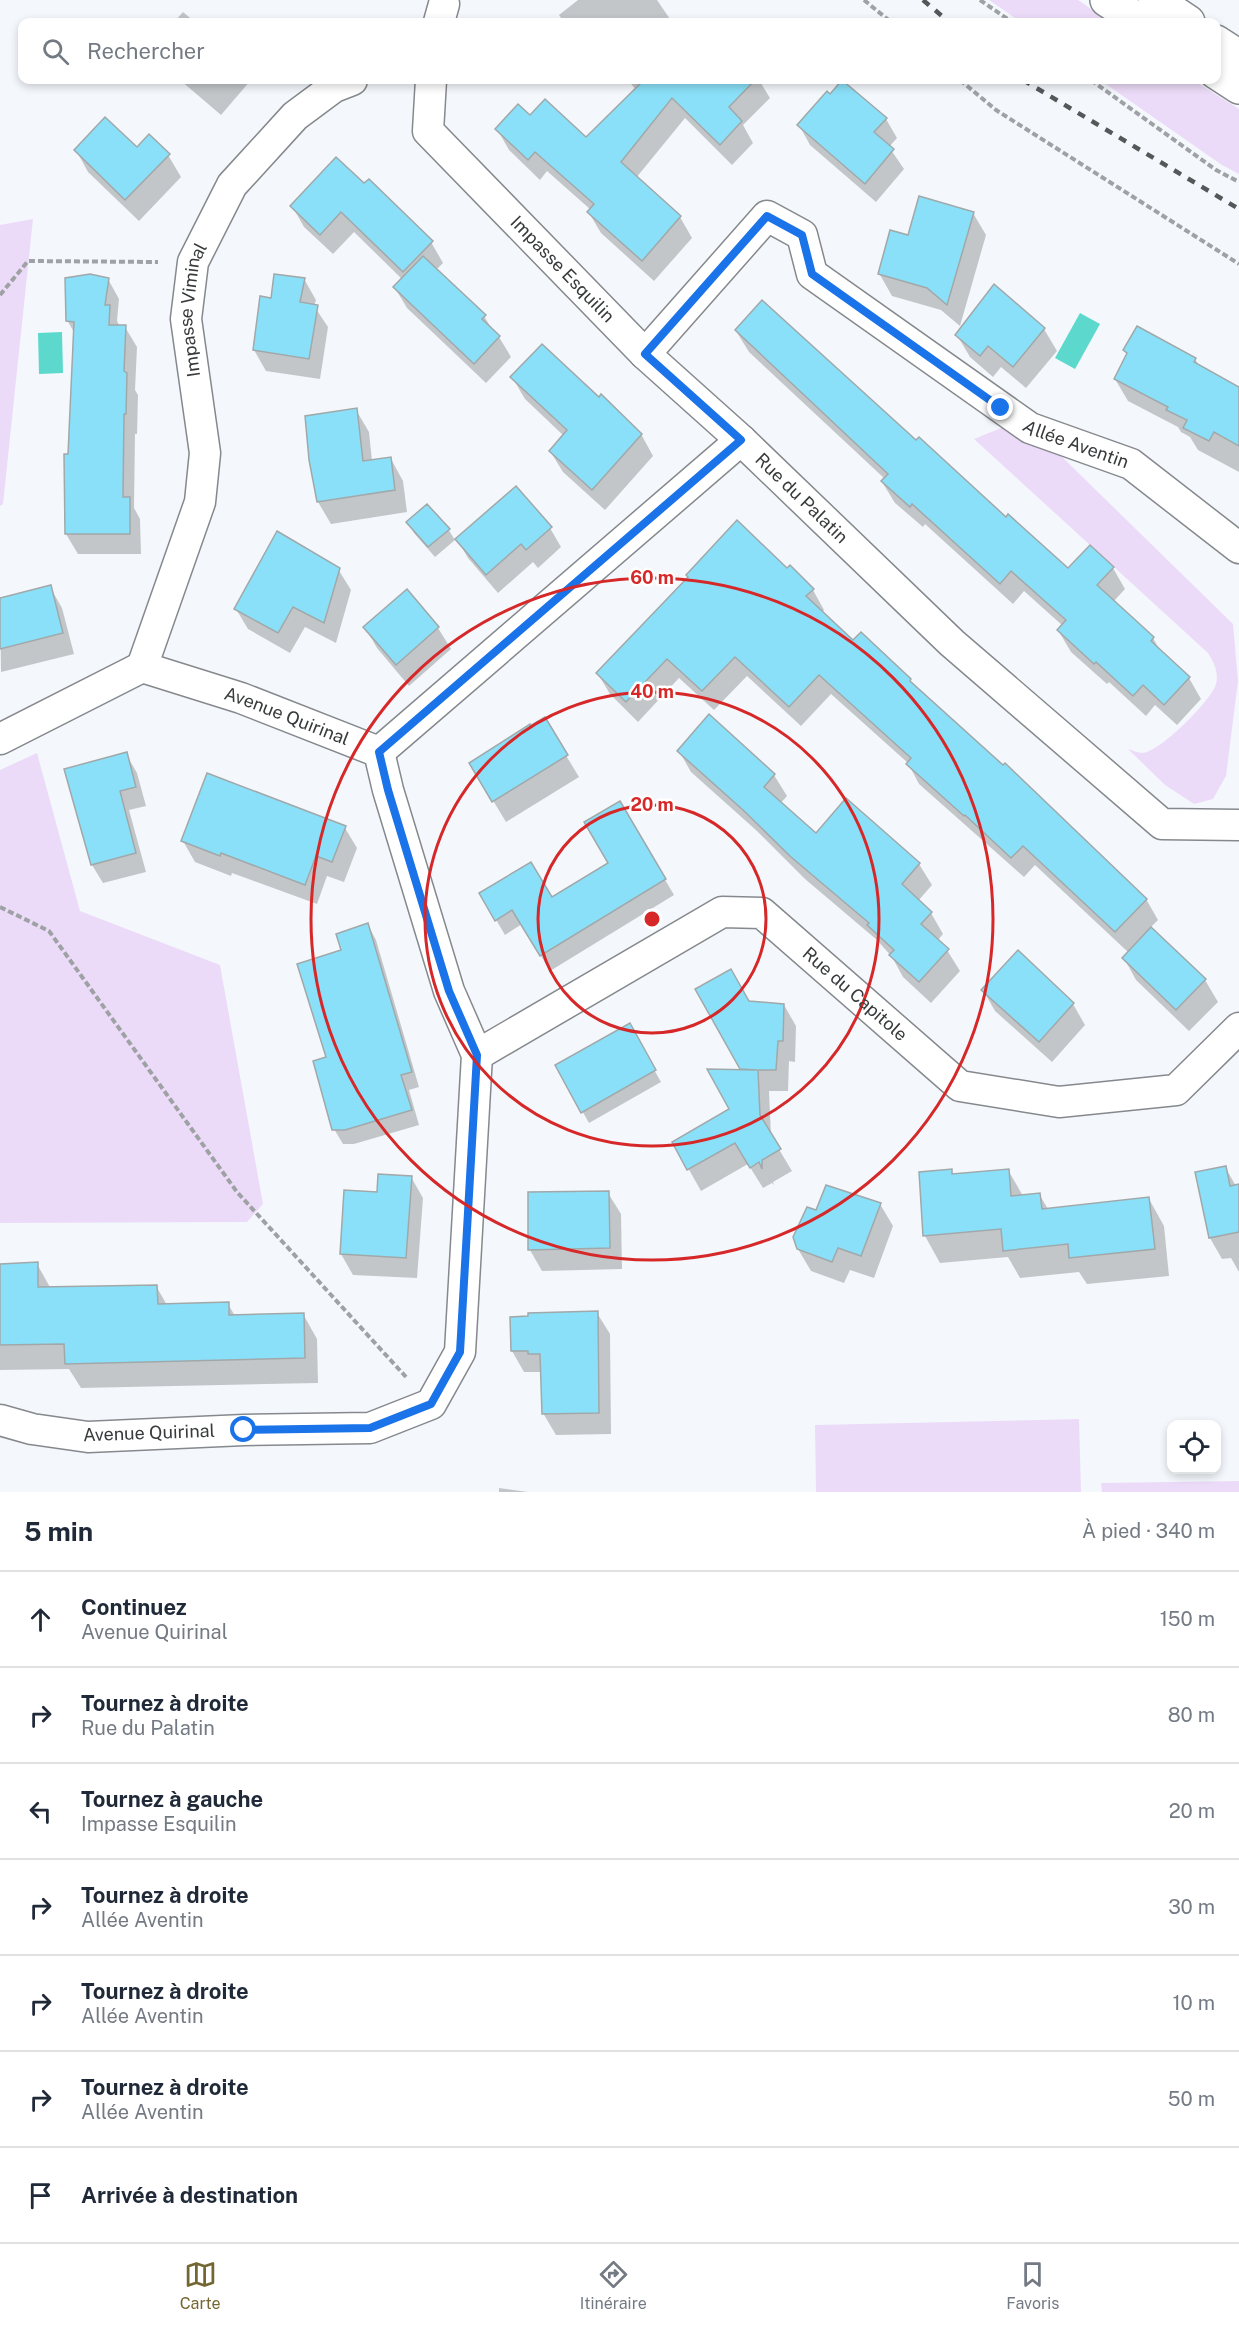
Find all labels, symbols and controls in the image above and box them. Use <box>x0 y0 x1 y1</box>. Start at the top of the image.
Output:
search box <box>18 18 1221 84</box>
icon: search <box>39 35 72 68</box>
text: Rechercher <box>87 38 205 64</box>
street label: Impasse Esquilin <box>506 211 619 326</box>
street label: Impasse Viminal <box>175 239 211 378</box>
route end <box>987 394 1013 420</box>
street label: Allée Aventin <box>1019 415 1132 472</box>
street label: Rue du Palatin <box>751 449 853 547</box>
text: 60 m <box>630 567 674 588</box>
text: 40 m <box>630 681 674 702</box>
street label: Avenue Quirinal <box>222 682 352 749</box>
text: 20 m <box>630 794 674 815</box>
centre of rings <box>642 909 662 929</box>
street label: Rue du Capitole <box>799 942 912 1045</box>
route start <box>230 1416 256 1442</box>
street label: Avenue Quirinal <box>83 1420 215 1445</box>
map controls <box>1167 1420 1221 1474</box>
button: locate <box>1167 1420 1221 1474</box>
text: 5 min <box>24 1516 93 1547</box>
text: À pied · 340 m <box>1082 1519 1215 1543</box>
text: Continuez <box>81 1594 187 1620</box>
icon: ahead <box>24 1603 57 1636</box>
text: 150 m <box>1160 1607 1215 1631</box>
text: Avenue Quirinal <box>81 1620 228 1644</box>
text: Tournez à droite <box>81 1690 249 1716</box>
icon: right <box>24 1699 57 1732</box>
text: 80 m <box>1168 1703 1215 1727</box>
text: Rue du Palatin <box>81 1716 215 1740</box>
text: Tournez à gauche <box>81 1786 263 1812</box>
icon: left <box>24 1795 57 1828</box>
text: 20 m <box>1169 1799 1215 1823</box>
text: Impasse Esquilin <box>81 1812 237 1836</box>
text: Tournez à droite <box>81 1882 249 1908</box>
icon: right <box>24 1891 57 1924</box>
text: 30 m <box>1168 1895 1215 1919</box>
text: Allée Aventin <box>81 1908 204 1932</box>
text: Tournez à droite <box>81 1978 249 2004</box>
icon: right <box>24 1987 57 2020</box>
text: 10 m <box>1172 1991 1215 2015</box>
text: Allée Aventin <box>81 2004 204 2028</box>
text: Tournez à droite <box>81 2074 249 2100</box>
icon: right <box>24 2083 57 2116</box>
text: 50 m <box>1168 2087 1215 2111</box>
text: Allée Aventin <box>81 2100 204 2124</box>
icon: arrive <box>24 2179 57 2212</box>
text: Arrivée à destination <box>81 2182 298 2208</box>
tab: Carte <box>180 2258 220 2313</box>
tab: Itinéraire <box>580 2258 647 2313</box>
tab: Favoris <box>1006 2258 1059 2313</box>

